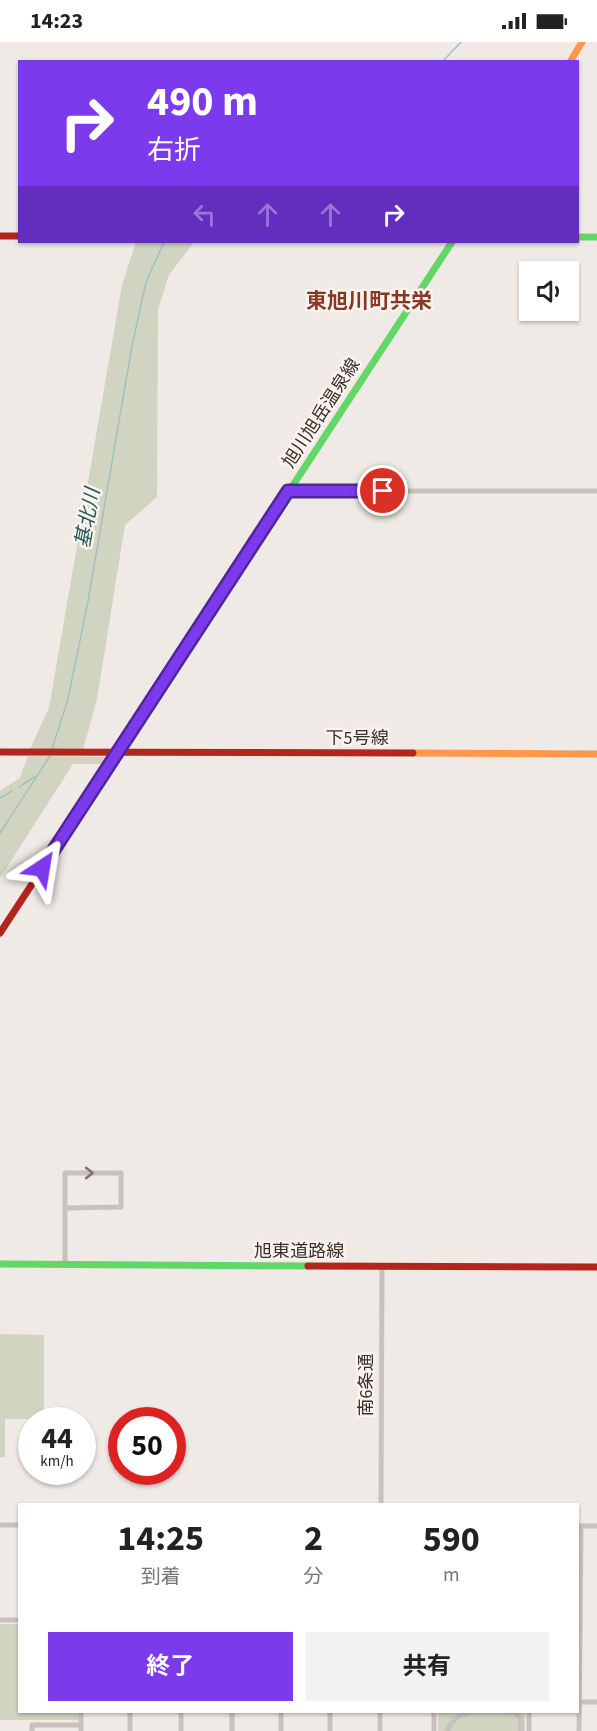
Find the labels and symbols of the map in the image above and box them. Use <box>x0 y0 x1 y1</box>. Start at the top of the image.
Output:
district label: 東旭川町共栄 <box>306 286 432 316</box>
street label: 旭川旭岳温泉線 <box>277 354 366 473</box>
pin <box>357 465 408 516</box>
water label: 基北川 <box>69 484 107 550</box>
street label: 下5号線 <box>326 726 388 751</box>
position arrow <box>10 836 74 900</box>
one-way arrow <box>85 1167 94 1179</box>
street label: 旭東道路線 <box>254 1239 344 1264</box>
street label: 南6条通 <box>354 1354 379 1416</box>
speed limit sign: 50 <box>108 1407 186 1485</box>

